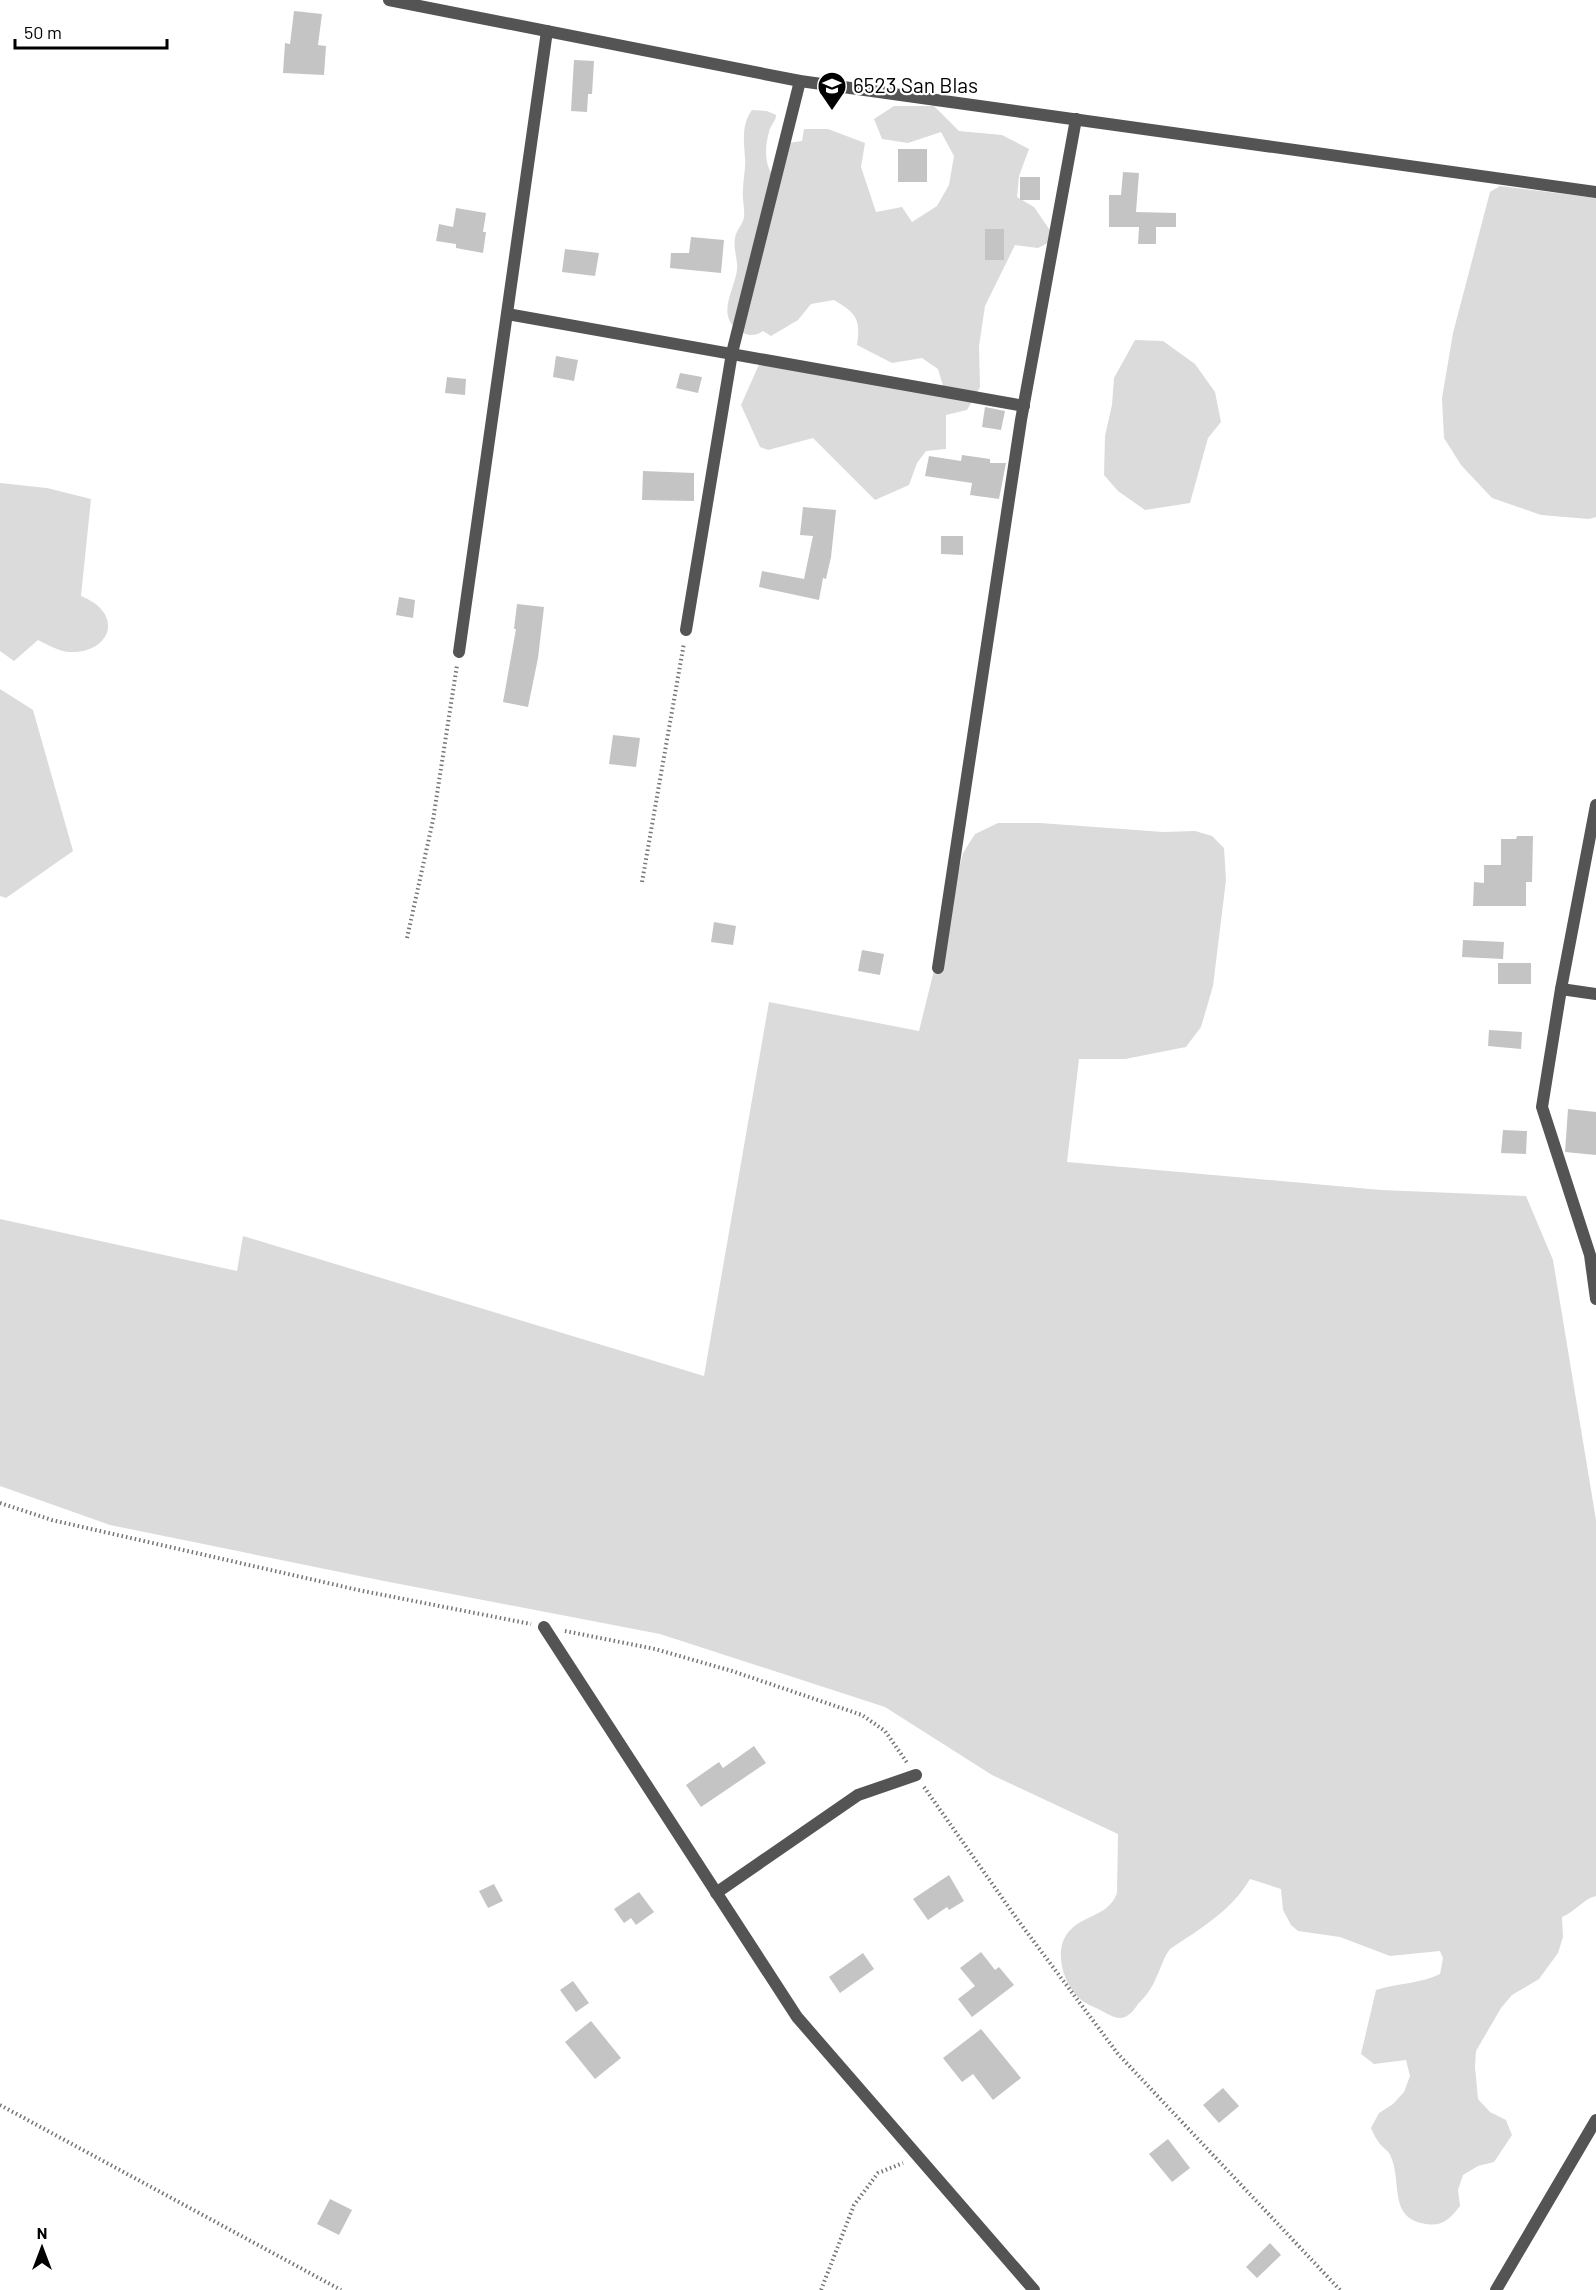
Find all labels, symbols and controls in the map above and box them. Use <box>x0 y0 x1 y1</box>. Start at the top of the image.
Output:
scale bar <box>15 12 166 50</box>
text: 50 m <box>24 21 62 43</box>
school or university icon: 6523 San Blas <box>816 70 848 112</box>
place label: 6523 San Blas <box>853 72 978 97</box>
north arrow <box>12 2218 72 2278</box>
text: N <box>37 2223 47 2242</box>

